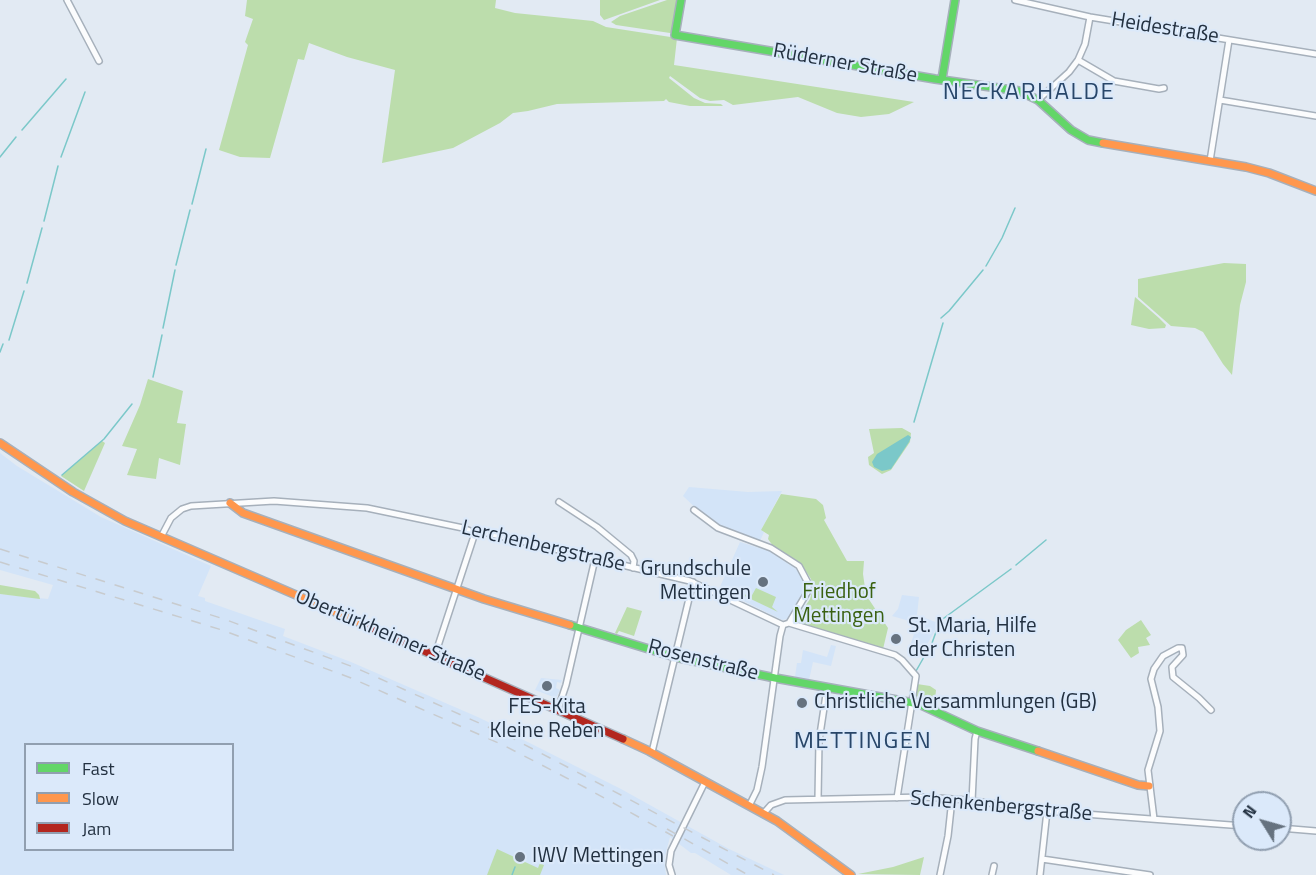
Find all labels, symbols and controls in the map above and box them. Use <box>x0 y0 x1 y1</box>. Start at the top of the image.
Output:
street label: Heidestraße <box>1109 8 1221 50</box>
street label: Rüderner Straße <box>771 39 919 89</box>
district label: NECKARHALDE <box>943 79 1115 107</box>
street label: Lerchenbergstraße <box>459 516 627 578</box>
place label: Grundschule Mettingen <box>640 557 751 607</box>
marker: Grundschule Mettingen <box>756 575 770 589</box>
park label: Friedhof Mettingen <box>793 580 885 630</box>
street label: Obertürkheimer Straße <box>291 585 489 687</box>
place label: St. Maria, Hilfe der Christen <box>908 614 1037 664</box>
marker: St. Maria, Hilfe der Christen <box>889 632 903 646</box>
street label: Rosenstraße <box>645 635 761 687</box>
marker: FES-Kita Kleine Reben <box>540 679 554 693</box>
place label: Christliche Versammlungen (GB) <box>814 690 1097 716</box>
place label: FES-Kita Kleine Reben <box>490 695 604 745</box>
marker: Christliche Versammlungen (GB) <box>795 696 809 710</box>
district label: METTINGEN <box>794 728 932 756</box>
legend <box>24 743 234 851</box>
text: Fast <box>82 755 115 782</box>
text: Slow <box>82 785 119 812</box>
street label: Schenkenbergstraße <box>909 786 1093 828</box>
north arrow <box>1232 791 1292 851</box>
text: N <box>1236 800 1262 823</box>
text: Jam <box>82 815 111 842</box>
place label: IWV Mettingen <box>532 844 664 870</box>
marker: IWV Mettingen <box>513 850 527 864</box>

